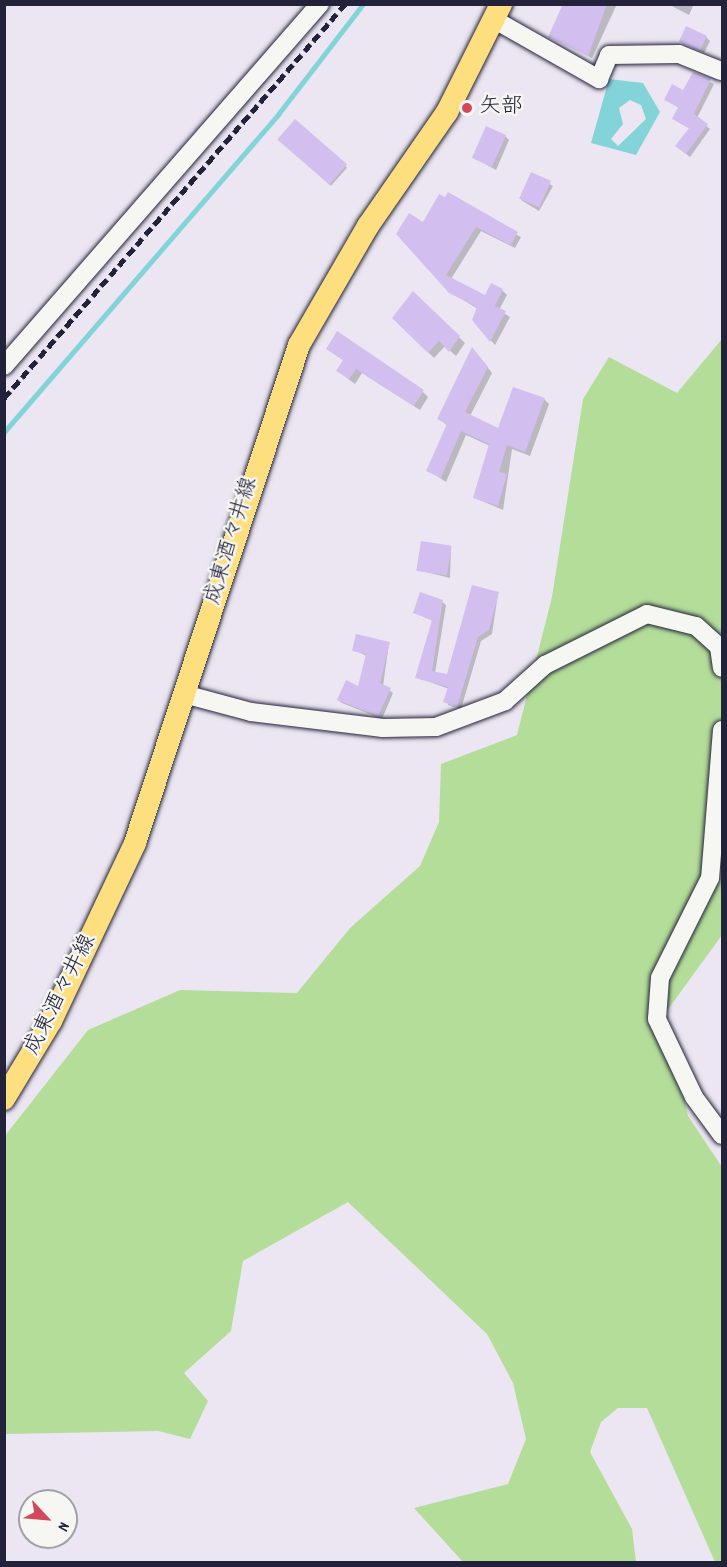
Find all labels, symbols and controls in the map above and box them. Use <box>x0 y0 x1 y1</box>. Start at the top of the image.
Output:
place label: 矢部 <box>479 95 523 121</box>
marker: 矢部 <box>460 101 474 115</box>
street label: 成東酒々井線 <box>200 474 264 608</box>
street label: 成東酒々井線 <box>19 930 103 1060</box>
north arrow <box>18 1489 78 1549</box>
text: N <box>51 1518 75 1535</box>

